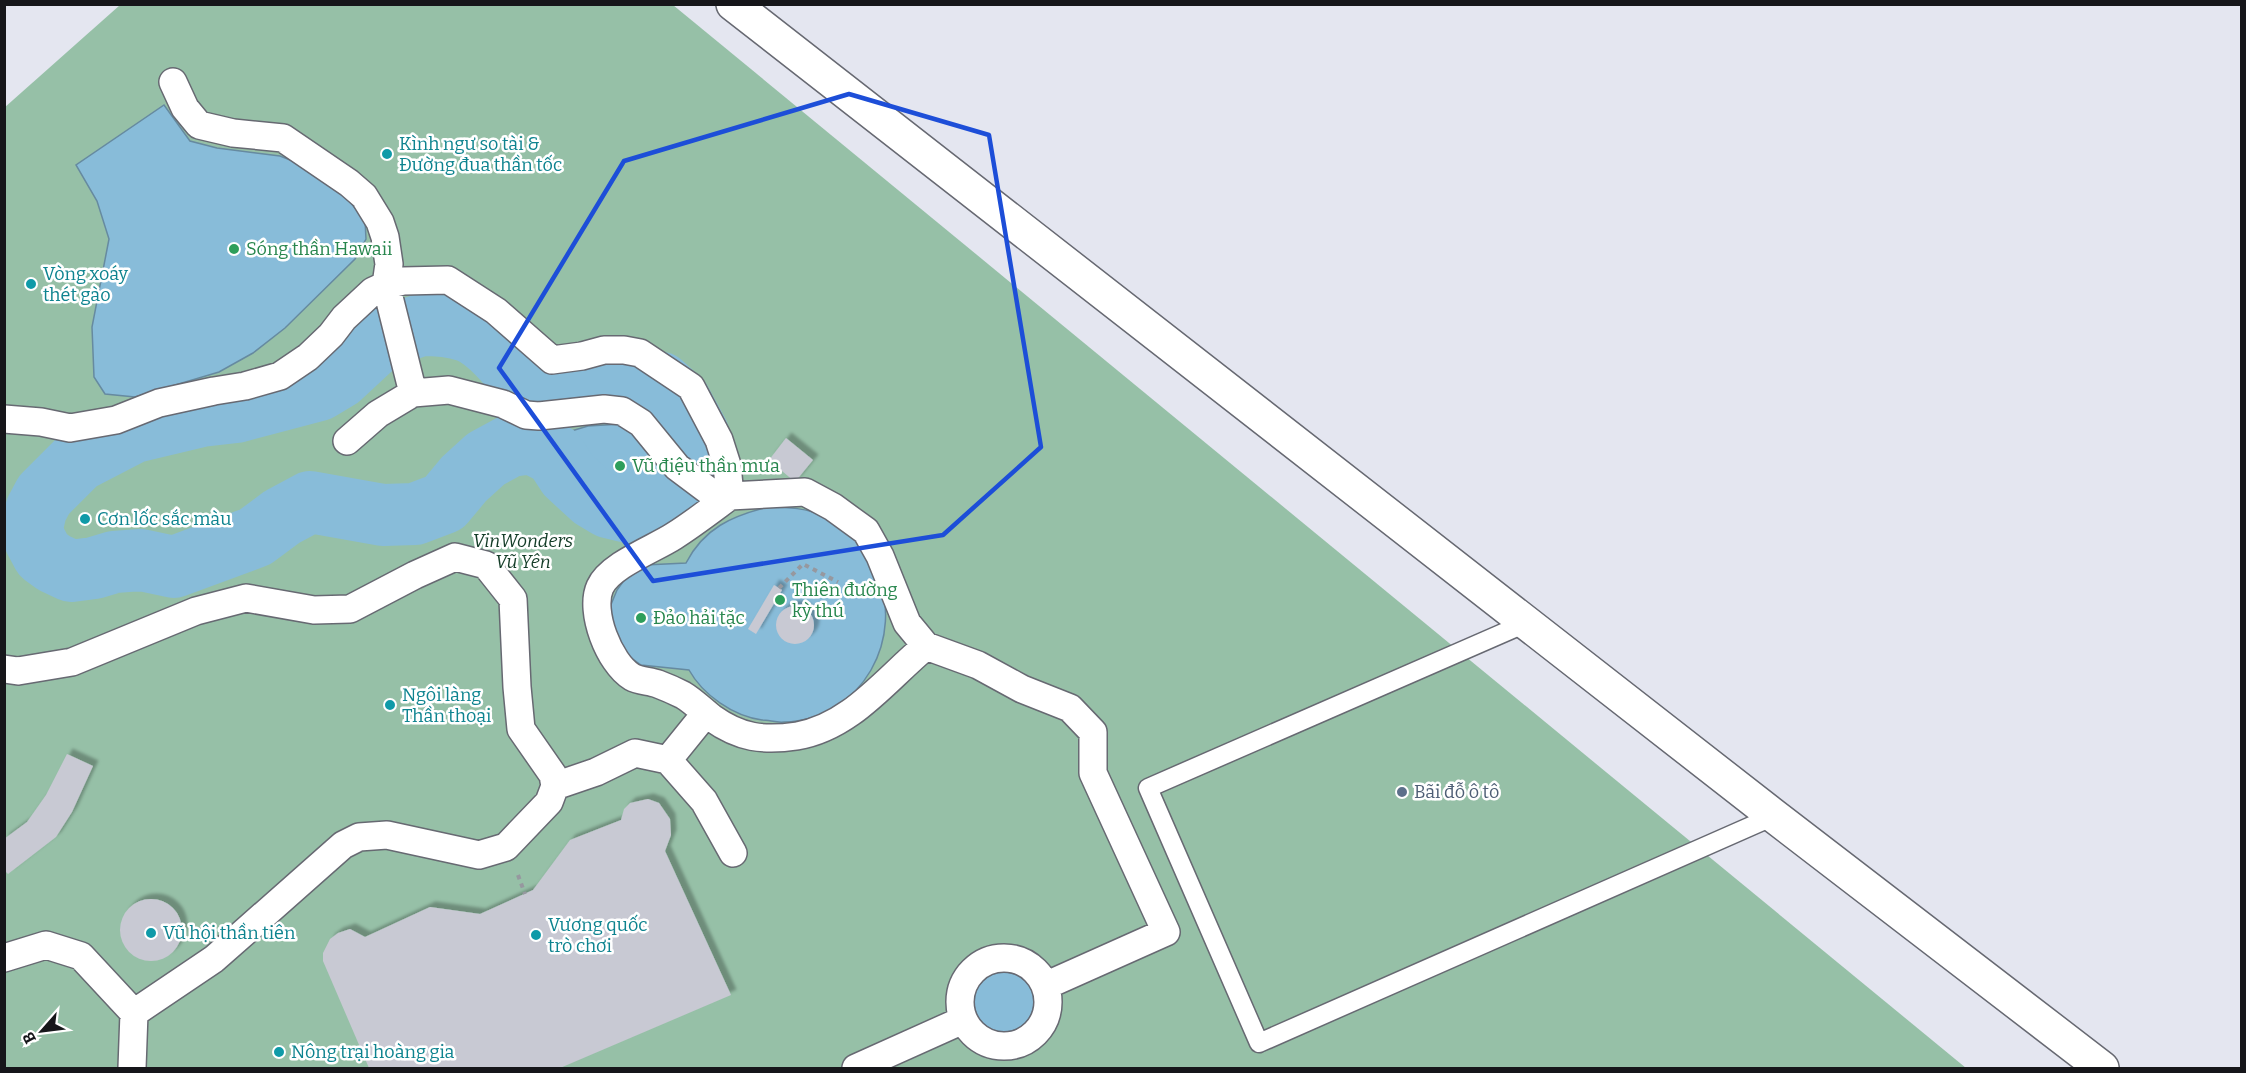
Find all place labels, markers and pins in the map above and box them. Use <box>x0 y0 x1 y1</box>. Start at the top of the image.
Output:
place label: Kình ngư so tài & Đường đua thần tốc <box>399 133 562 176</box>
marker: Kình ngư so tài & Đường đua thần tốc <box>380 147 394 161</box>
place label: Sóng thần Hawaii <box>246 238 392 260</box>
marker: Sóng thần Hawaii <box>227 242 241 256</box>
place label: Vòng xoáy thét gào <box>43 263 129 306</box>
marker: Vòng xoáy thét gào <box>24 277 38 291</box>
place label: Vũ điệu thần mưa <box>632 455 780 477</box>
marker: Vũ điệu thần mưa <box>613 459 627 473</box>
place label: Cơn lốc sắc màu <box>97 508 231 530</box>
marker: Cơn lốc sắc màu <box>78 512 92 526</box>
place label: Thiên đường kỳ thú <box>792 579 898 622</box>
marker: Thiên đường kỳ thú <box>773 593 787 607</box>
place label: Đảo hải tặc <box>653 607 745 629</box>
marker: Đảo hải tặc <box>634 611 648 625</box>
place label: Ngôi làng Thần thoại <box>402 684 491 727</box>
marker: Ngôi làng Thần thoại <box>383 698 397 712</box>
place label: Bãi đỗ ô tô <box>1414 781 1499 803</box>
marker: Bãi đỗ ô tô <box>1395 785 1409 799</box>
place label: Vương quốc trò chơi <box>548 914 647 957</box>
place label: Vũ hội thần tiên <box>163 922 296 944</box>
marker: Vũ hội thần tiên <box>144 926 158 940</box>
marker: Vương quốc trò chơi <box>529 928 543 942</box>
place label: Nông trại hoàng gia <box>291 1041 455 1063</box>
marker: Nông trại hoàng gia <box>272 1045 286 1059</box>

